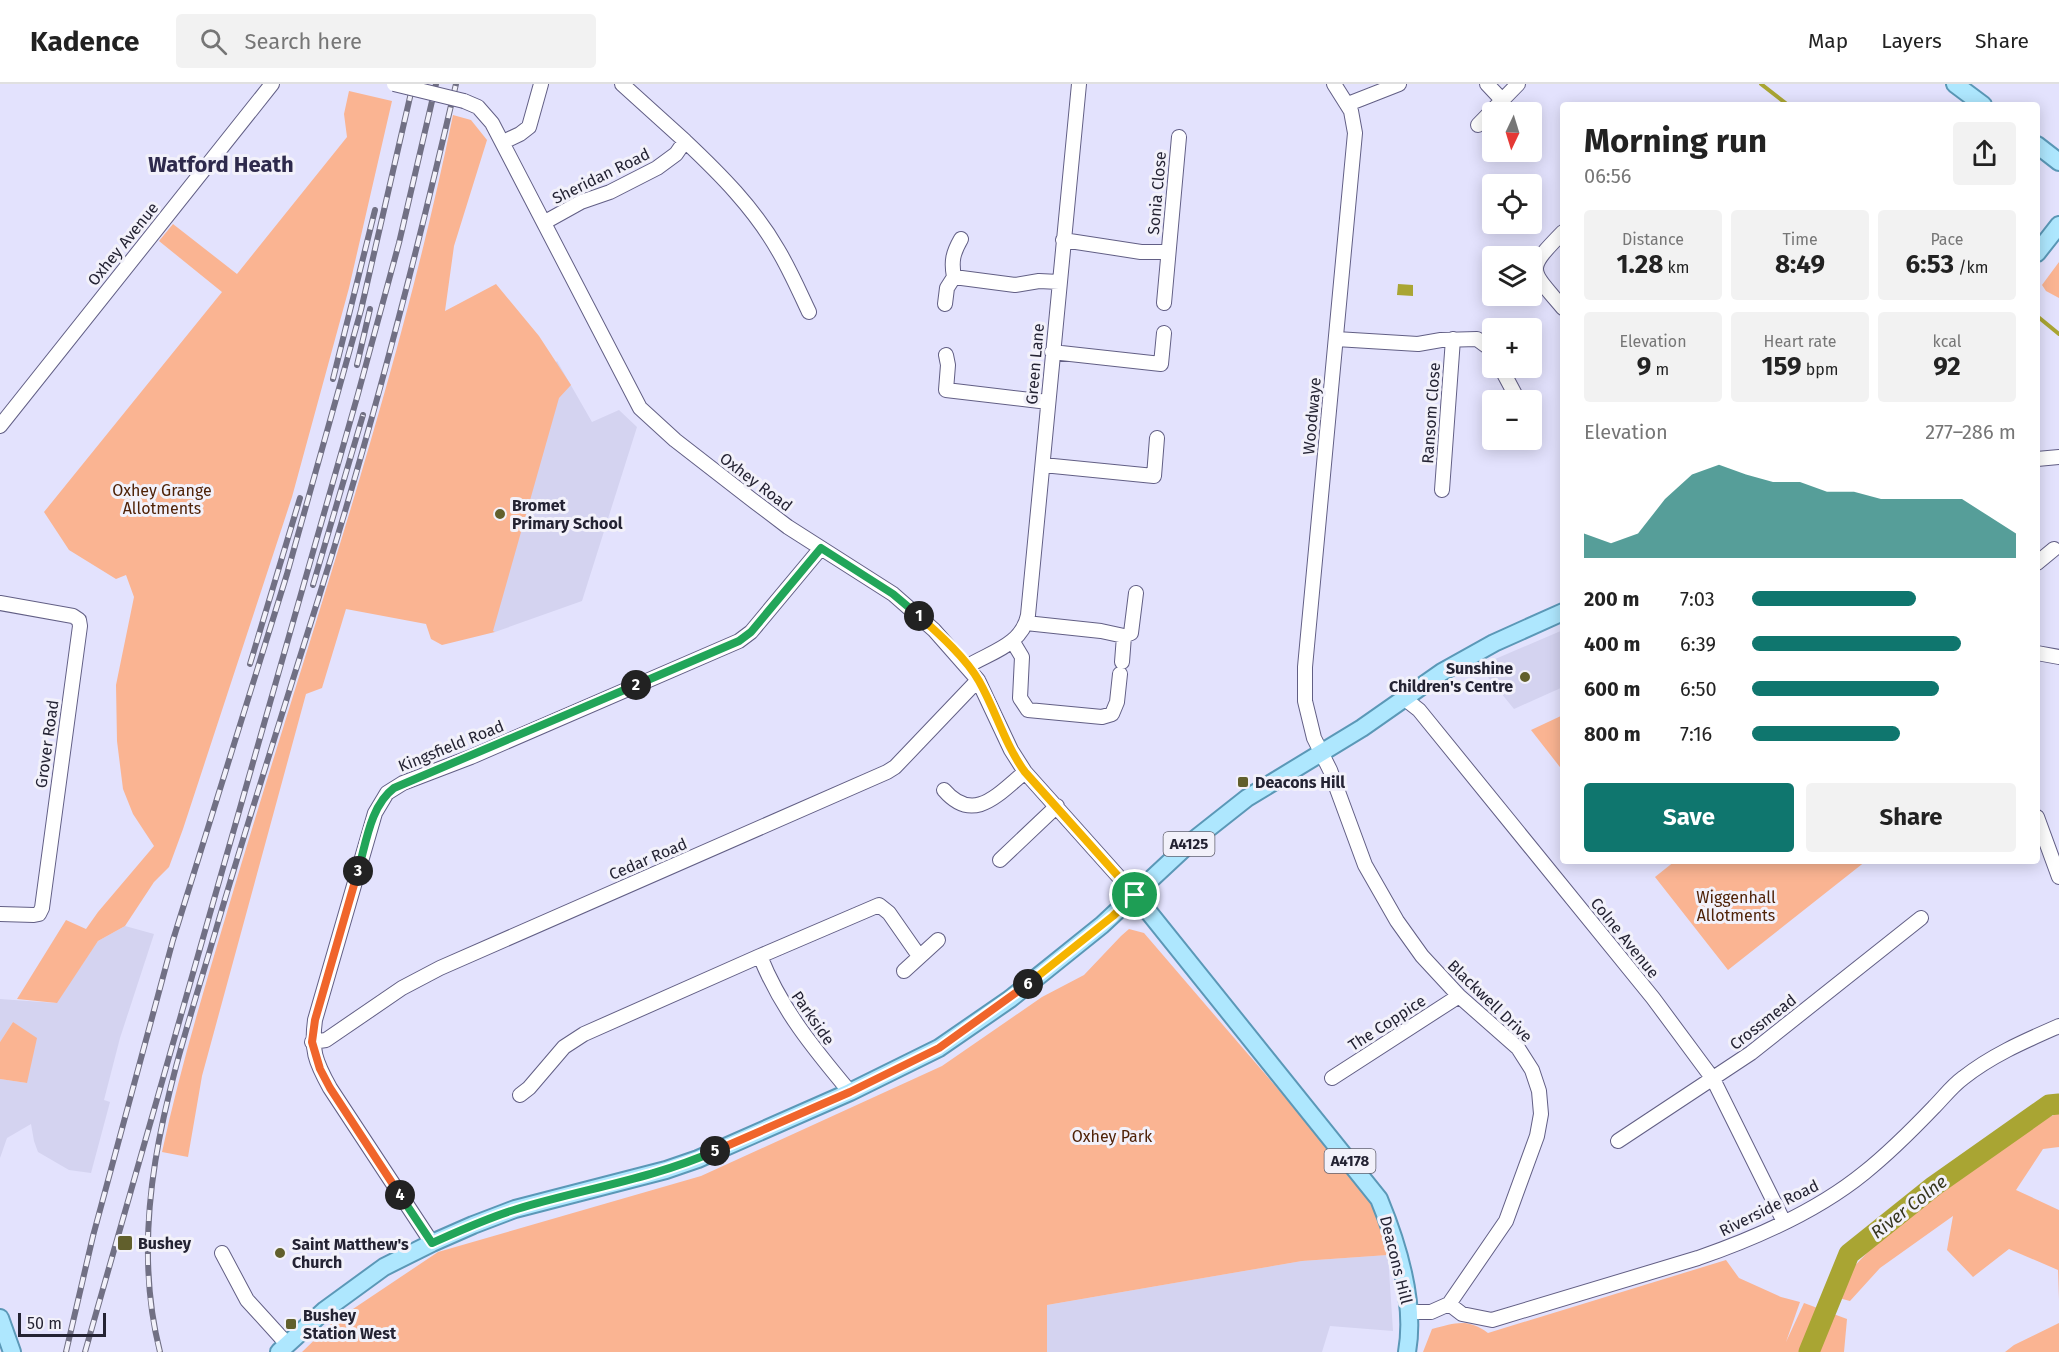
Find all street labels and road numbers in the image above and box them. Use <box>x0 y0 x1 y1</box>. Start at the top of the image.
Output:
street label: Sheridan Road <box>549 144 653 208</box>
street label: Sonia Close <box>1144 150 1170 236</box>
street label: Oxhey Avenue <box>84 198 162 290</box>
street label: Green Lane <box>1022 323 1048 405</box>
street label: Ransom Close <box>1418 362 1444 464</box>
street label: Woodwaye <box>1299 377 1325 455</box>
street label: Oxhey Road <box>716 449 796 515</box>
street label: Grover Road <box>31 699 63 789</box>
street label: Kingsfield Road <box>395 716 507 776</box>
road number: A4125 <box>1164 832 1214 856</box>
street label: Cedar Road <box>606 834 690 884</box>
street label: Colne Avenue <box>1587 894 1663 982</box>
street label: Blackwell Drive <box>1444 956 1536 1046</box>
street label: Parkside <box>788 987 838 1049</box>
street label: Crossmead <box>1726 990 1800 1054</box>
street label: The Coppice <box>1345 991 1429 1055</box>
road number: A4178 <box>1324 1149 1376 1173</box>
street label: Riverside Road <box>1716 1176 1822 1240</box>
street label: Deacons Hill <box>1376 1214 1416 1306</box>

